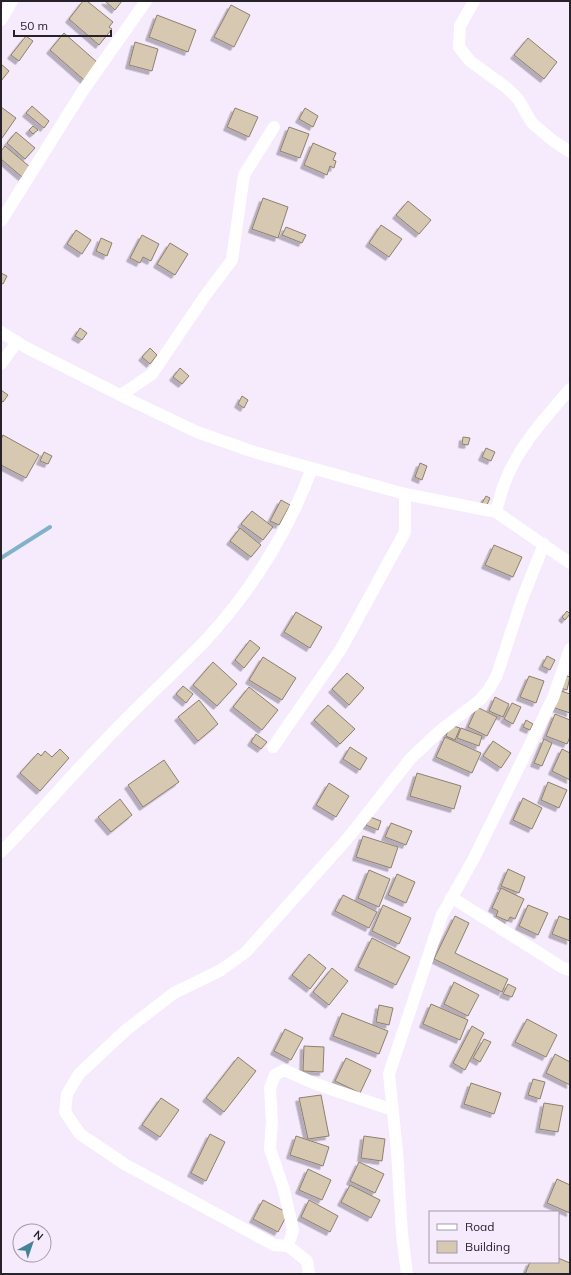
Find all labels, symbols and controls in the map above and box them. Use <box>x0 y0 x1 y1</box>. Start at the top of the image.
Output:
scale bar <box>14 12 111 38</box>
text: 50 m <box>20 18 48 33</box>
legend <box>429 1211 559 1263</box>
text: Road <box>465 1219 494 1234</box>
north arrow <box>12 1223 52 1263</box>
text: N <box>31 1227 46 1243</box>
text: Building <box>465 1239 510 1254</box>

